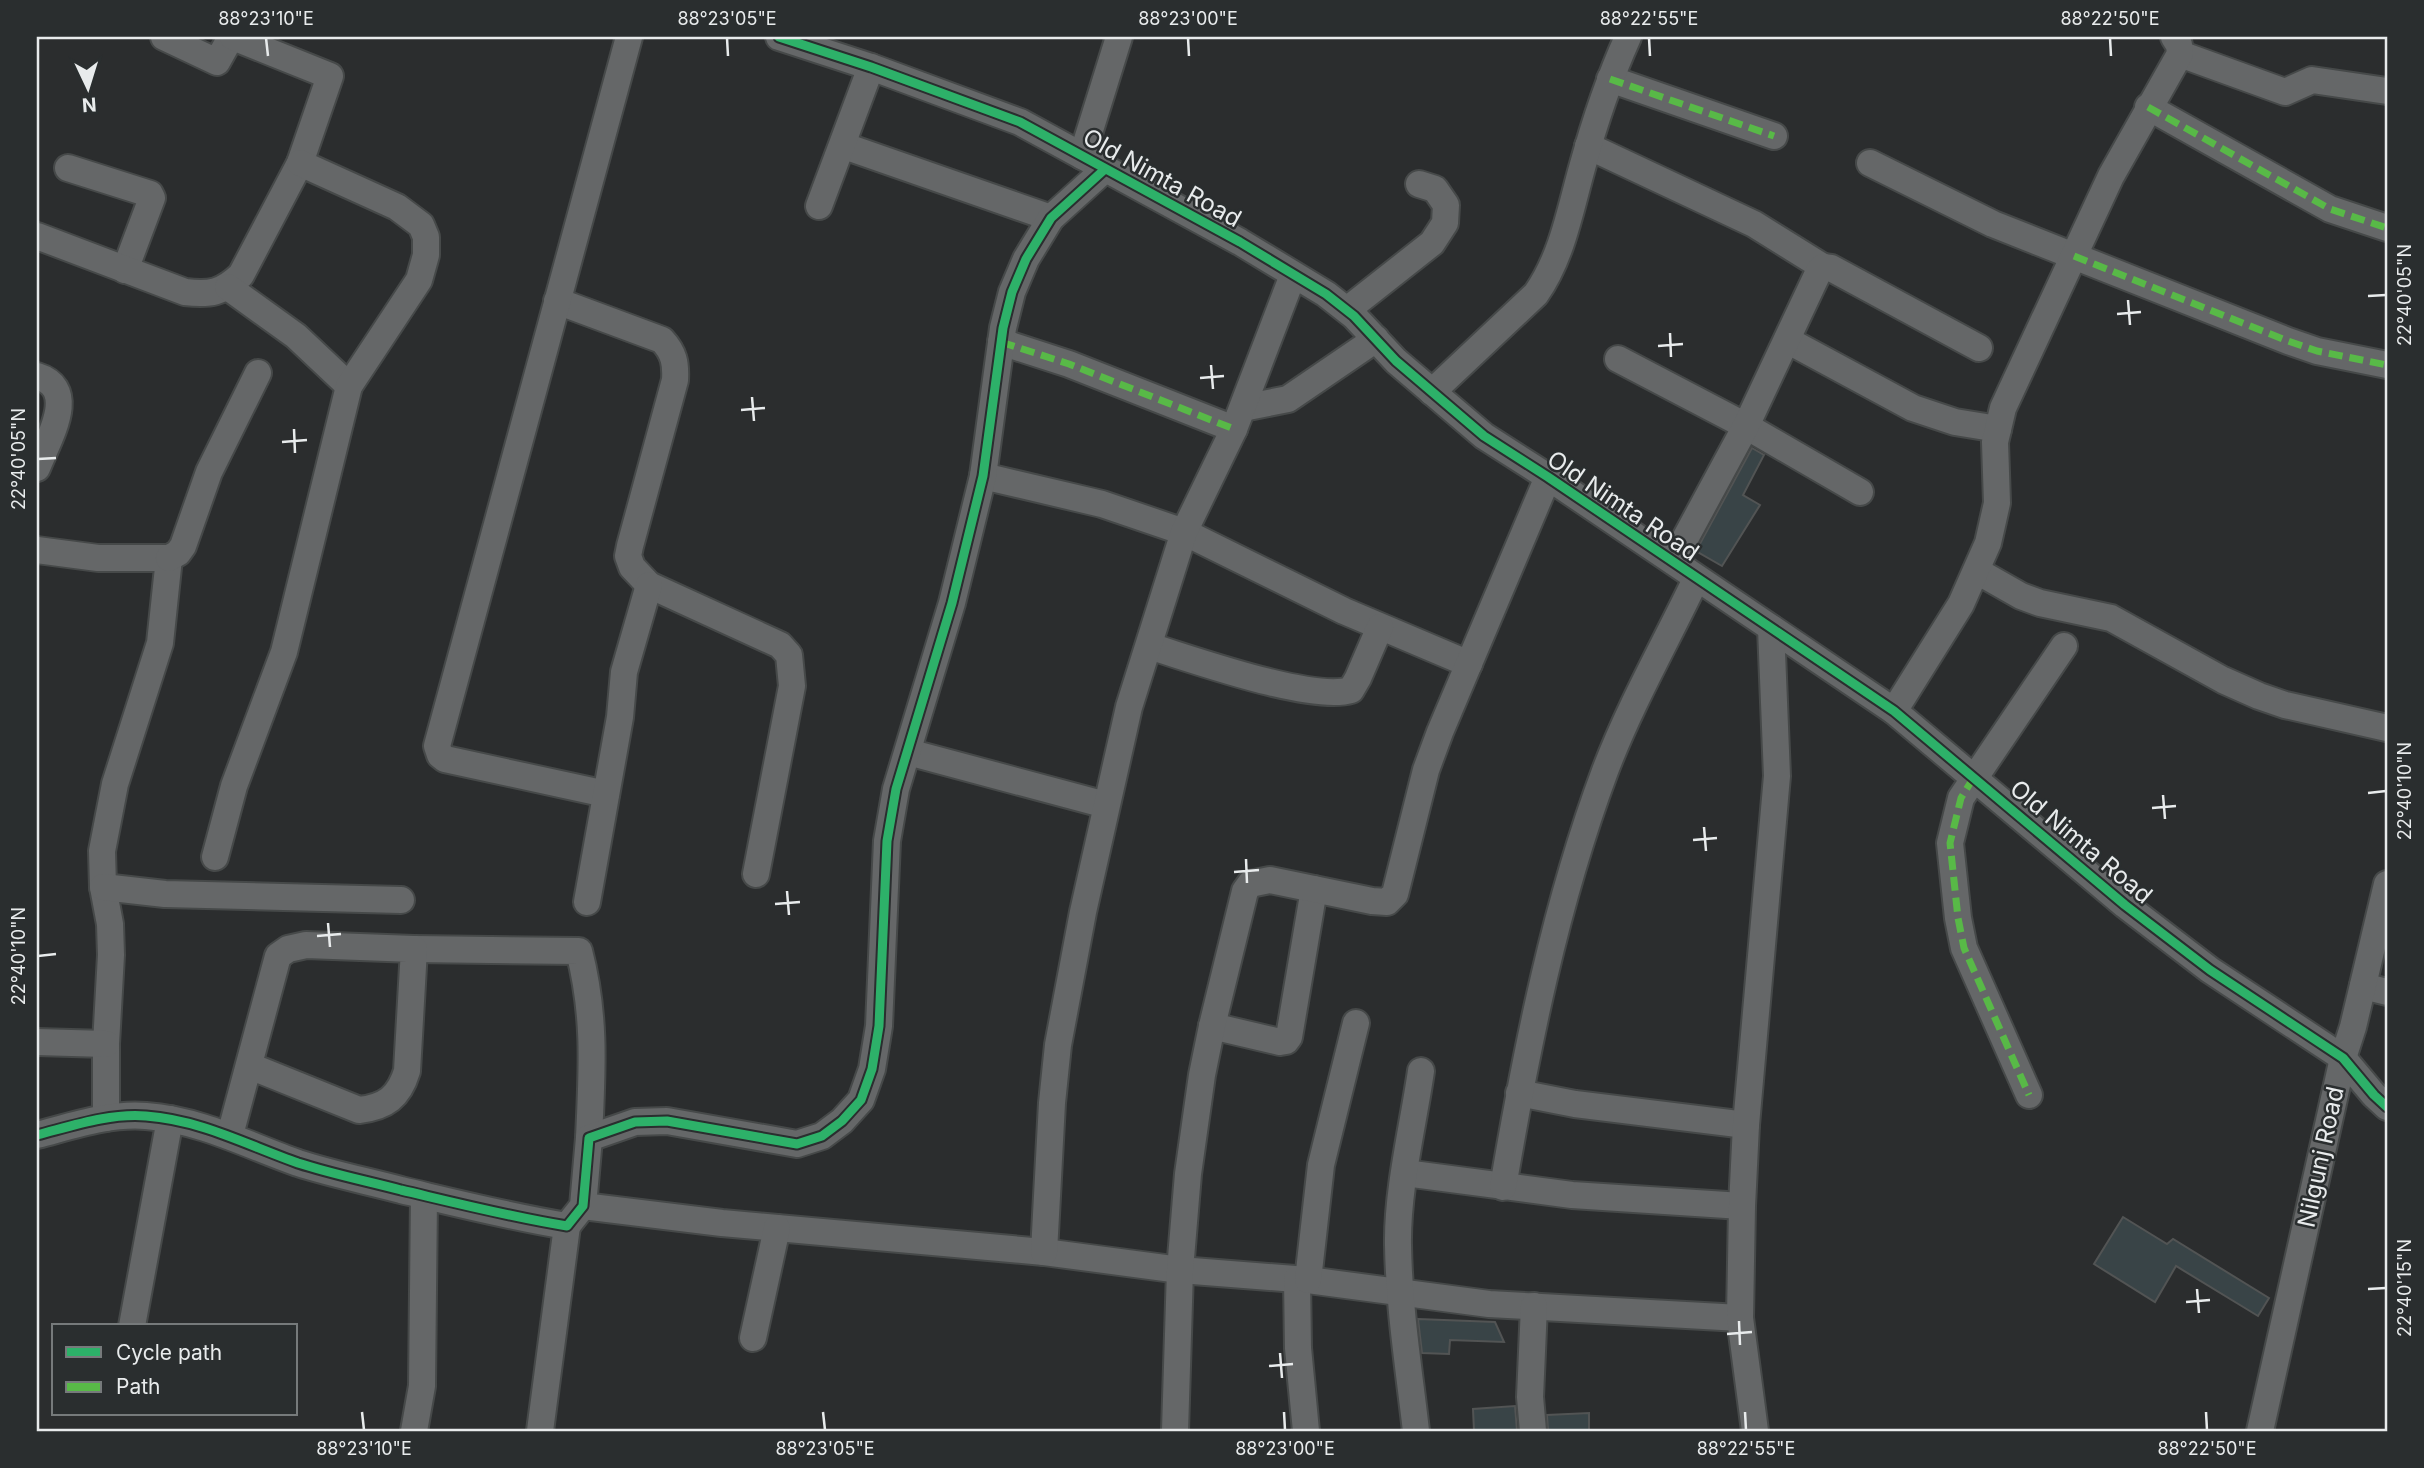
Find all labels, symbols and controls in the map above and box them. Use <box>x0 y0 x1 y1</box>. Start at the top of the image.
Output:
text: 88°23'10"E <box>218 8 314 29</box>
text: 88°23'05"E <box>677 8 777 29</box>
text: 88°23'00"E <box>1138 8 1238 29</box>
text: 88°22'55"E <box>1600 8 1698 29</box>
text: 88°22'50"E <box>2060 8 2160 29</box>
north arrow <box>52 52 122 122</box>
text: N <box>81 92 97 116</box>
street label: Old Nimta Road <box>1078 122 1247 233</box>
text: 22°40'05"N <box>2394 244 2415 346</box>
text: 22°40'05"N <box>8 408 29 510</box>
street label: Old Nimta Road <box>1542 444 1705 567</box>
text: 22°40'10"N <box>2394 742 2415 840</box>
street label: Old Nimta Road <box>2004 774 2158 909</box>
text: 22°40'10"N <box>8 907 29 1005</box>
street label: Nilgunj Road <box>2291 1084 2350 1230</box>
text: 22°40'15"N <box>2394 1239 2415 1337</box>
legend <box>52 1324 298 1416</box>
text: Cycle path <box>116 1340 222 1365</box>
text: Path <box>116 1374 161 1399</box>
text: 88°23'10"E <box>316 1438 412 1459</box>
text: 88°23'05"E <box>775 1438 875 1459</box>
text: 88°23'00"E <box>1235 1438 1335 1459</box>
text: 88°22'55"E <box>1697 1438 1795 1459</box>
text: 88°22'50"E <box>2157 1438 2257 1459</box>

